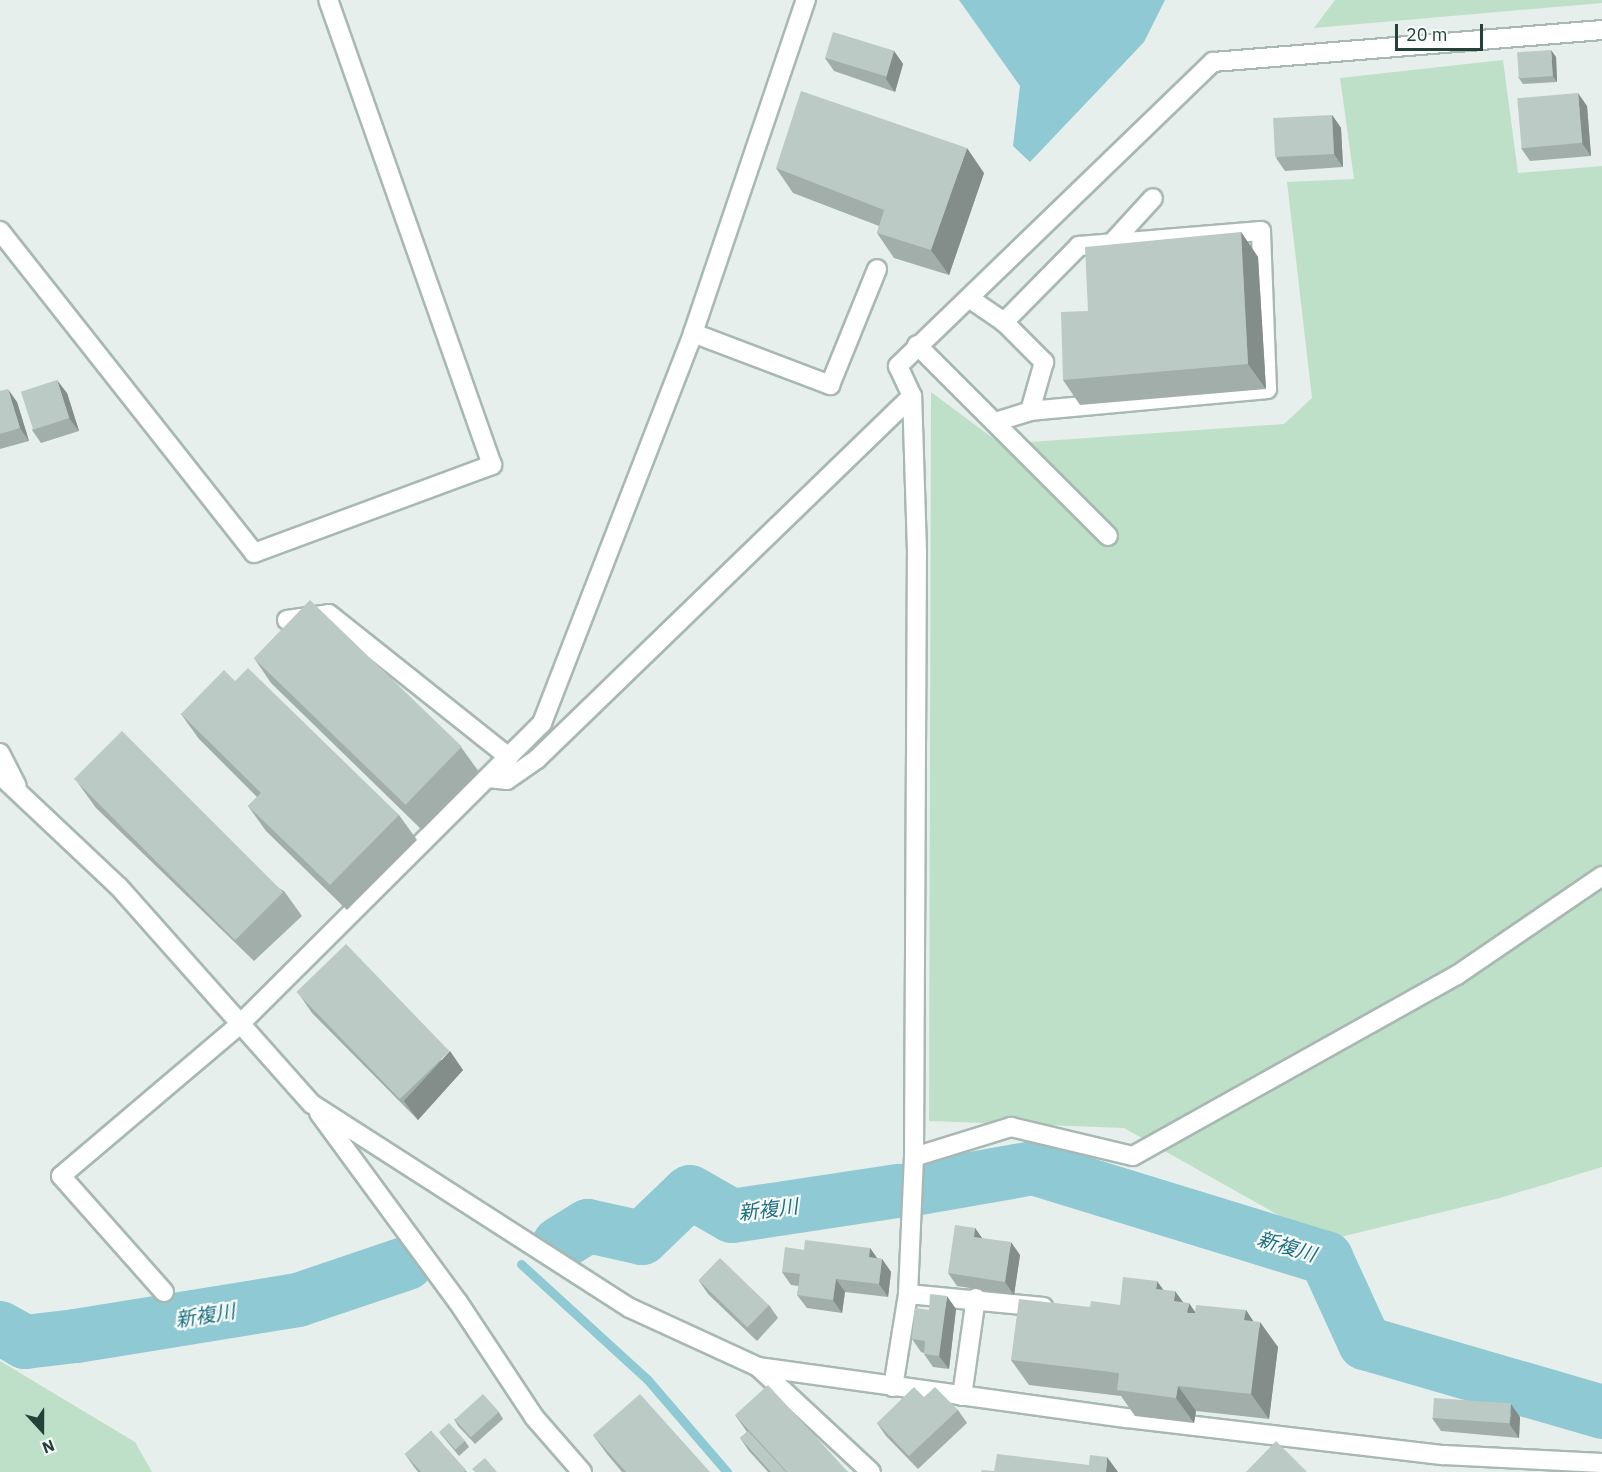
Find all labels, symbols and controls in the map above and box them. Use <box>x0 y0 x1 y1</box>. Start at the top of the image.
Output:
scale bar <box>1398 12 1486 50</box>
text: 20 m <box>1406 23 1448 46</box>
water label: 新複川 <box>737 1193 799 1225</box>
water label: 新複川 <box>1255 1226 1319 1266</box>
water label: 新複川 <box>173 1298 237 1332</box>
north arrow <box>12 1400 72 1460</box>
text: N <box>39 1435 57 1458</box>

